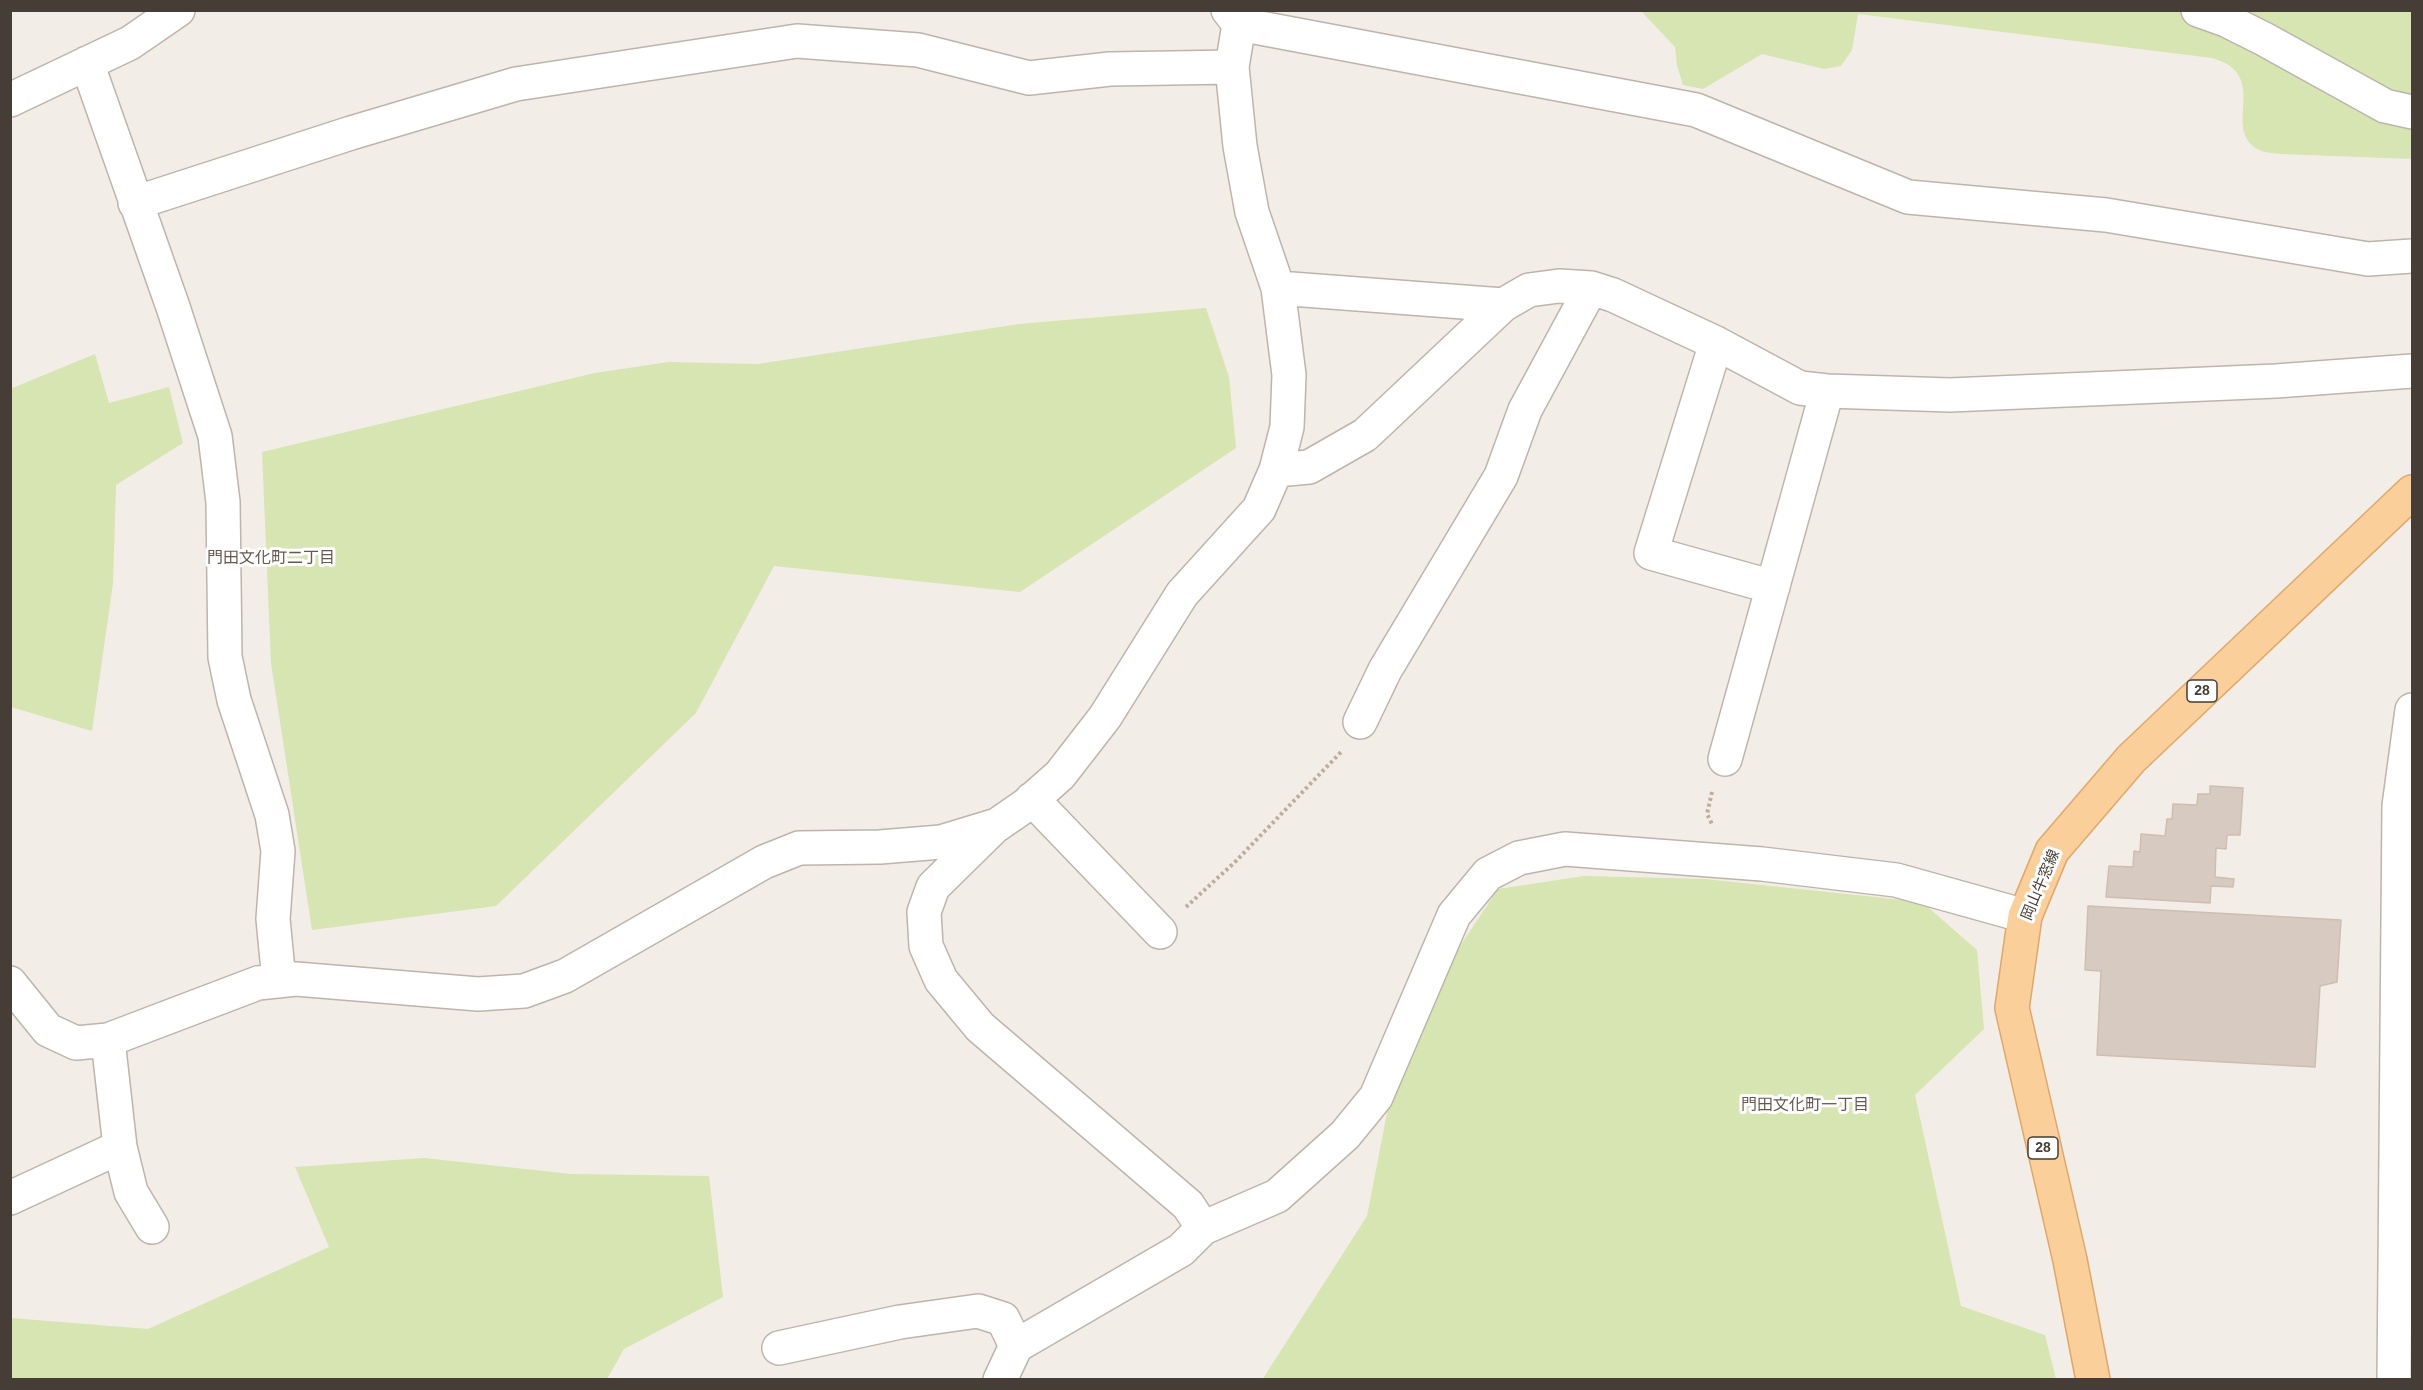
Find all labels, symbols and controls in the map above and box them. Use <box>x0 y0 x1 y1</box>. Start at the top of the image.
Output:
district label: 門田文化町二丁目 <box>207 549 335 569</box>
road number: 28 <box>2187 680 2217 702</box>
street label: 岡山牛窓線 <box>2018 847 2064 923</box>
district label: 門田文化町一丁目 <box>1741 1096 1869 1116</box>
road number: 28 <box>2028 1137 2058 1159</box>

